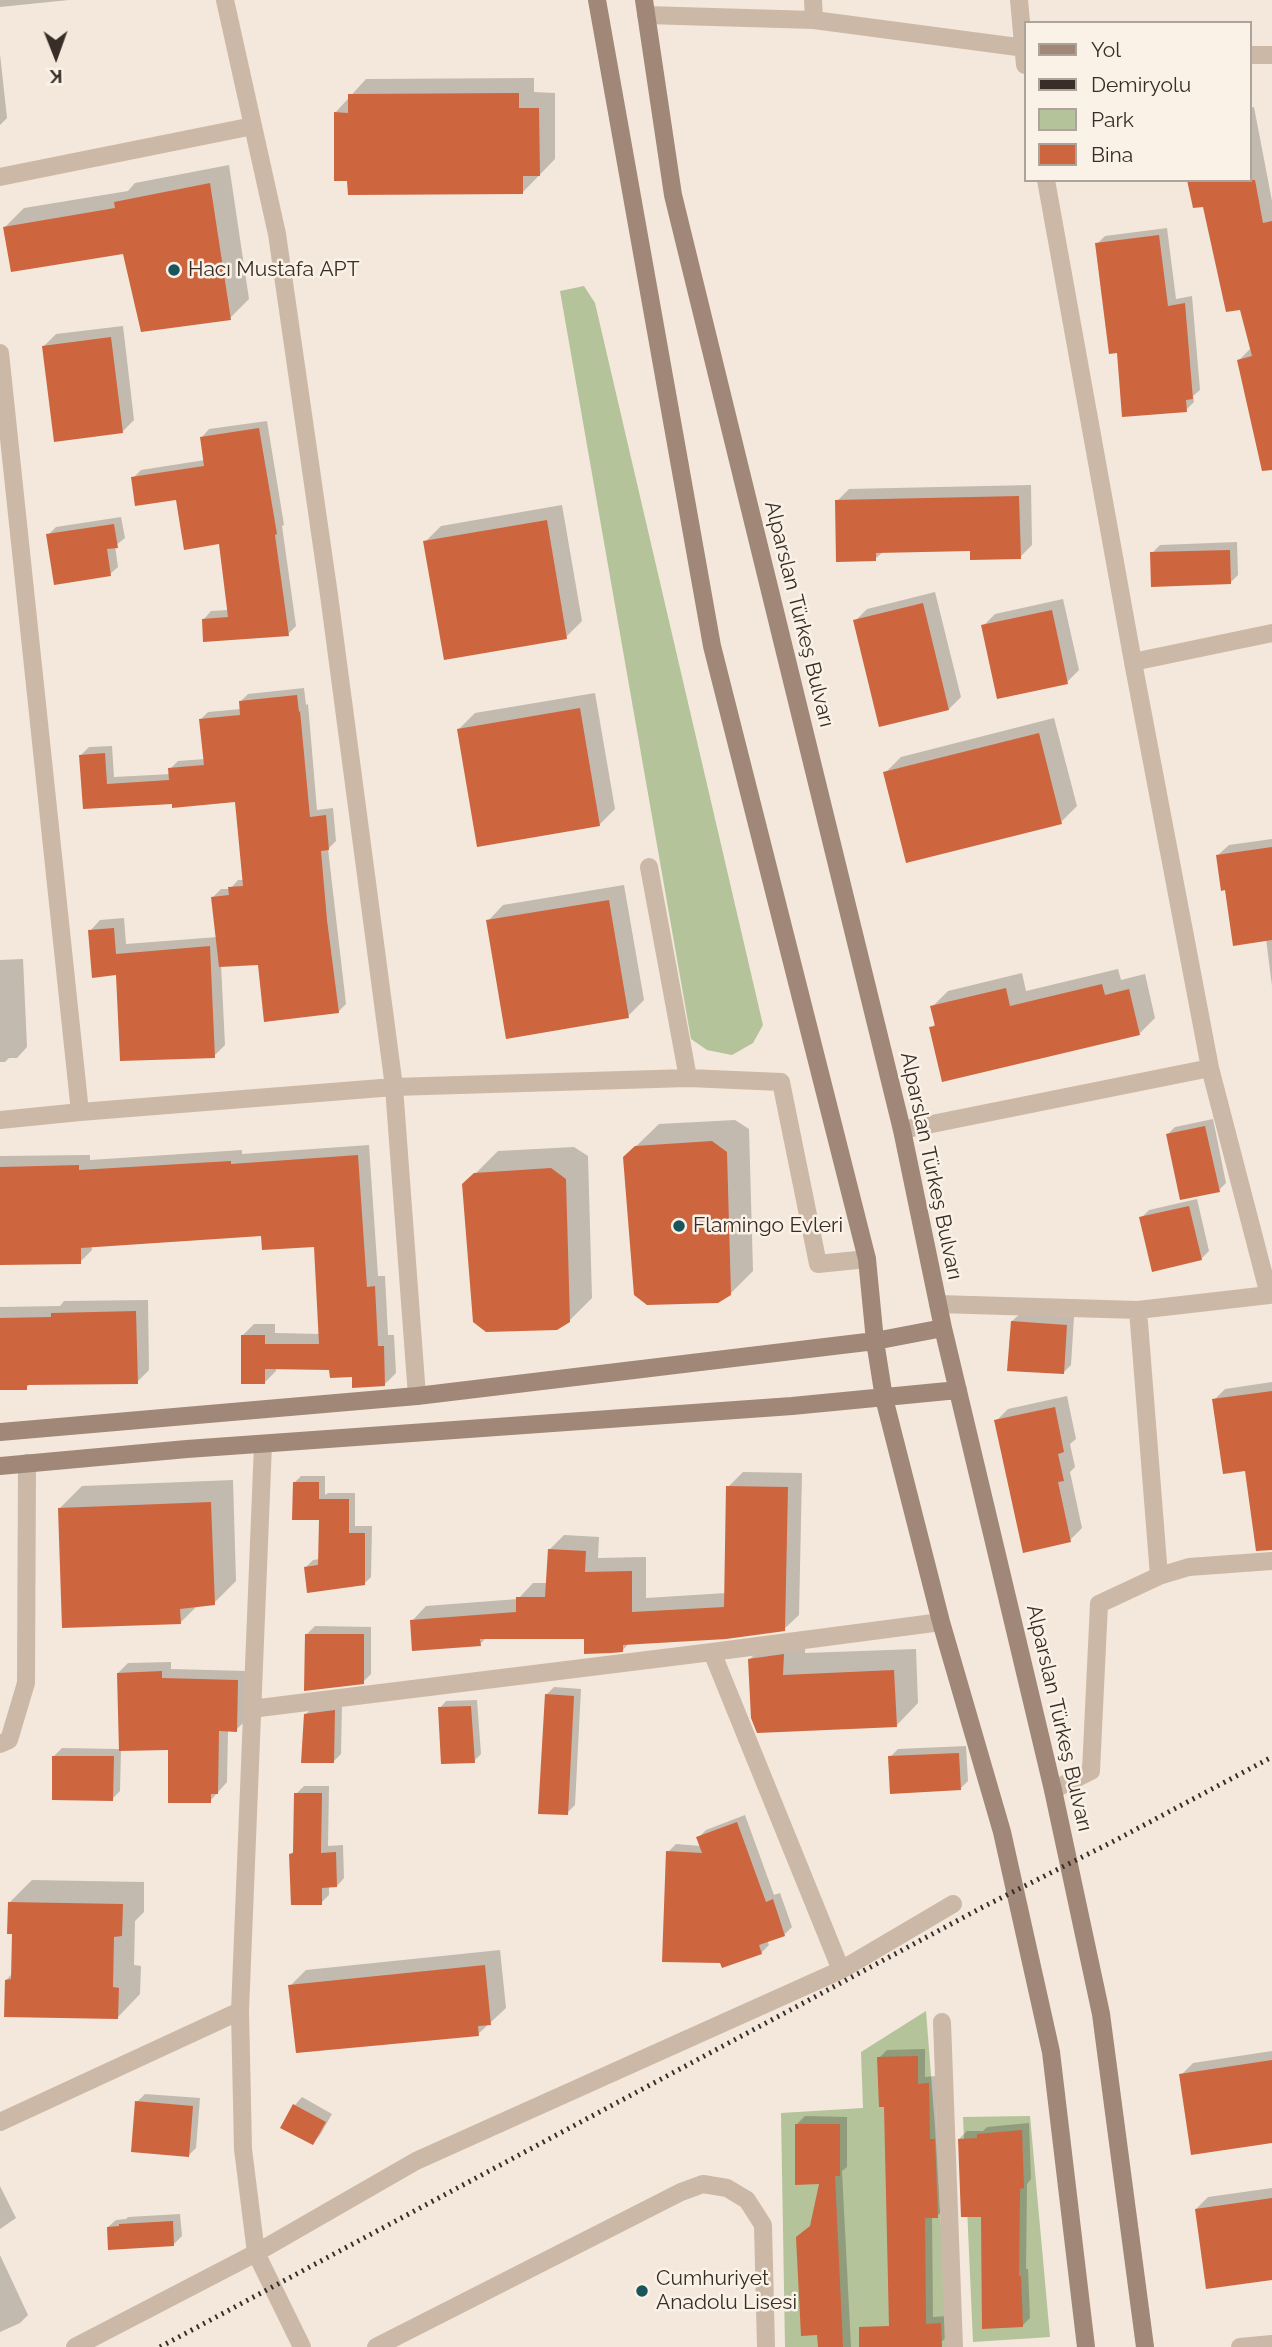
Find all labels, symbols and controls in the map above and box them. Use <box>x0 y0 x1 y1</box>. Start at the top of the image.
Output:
north arrow <box>21 21 91 91</box>
legend <box>1024 21 1251 182</box>
text: Yol <box>1091 37 1121 62</box>
text: K <box>50 66 63 88</box>
text: Demiryolu <box>1091 72 1191 97</box>
text: Park <box>1091 107 1134 132</box>
text: Bina <box>1091 142 1133 167</box>
place label: Hacı Mustafa APT <box>188 257 359 283</box>
marker: Hacı Mustafa APT <box>166 262 182 278</box>
street label: Alparslan Türkeş Bulvarı <box>759 498 839 730</box>
street label: Alparslan Türkeş Bulvarı <box>895 1050 967 1282</box>
place label: Flamingo Evleri <box>693 1213 843 1239</box>
marker: Flamingo Evleri <box>671 1218 687 1234</box>
street label: Alparslan Türkeş Bulvarı <box>1021 1602 1097 1834</box>
place label: Cumhuriyet Anadolu Lisesi <box>656 2266 797 2316</box>
marker: Cumhuriyet Anadolu Lisesi <box>634 2283 650 2299</box>

